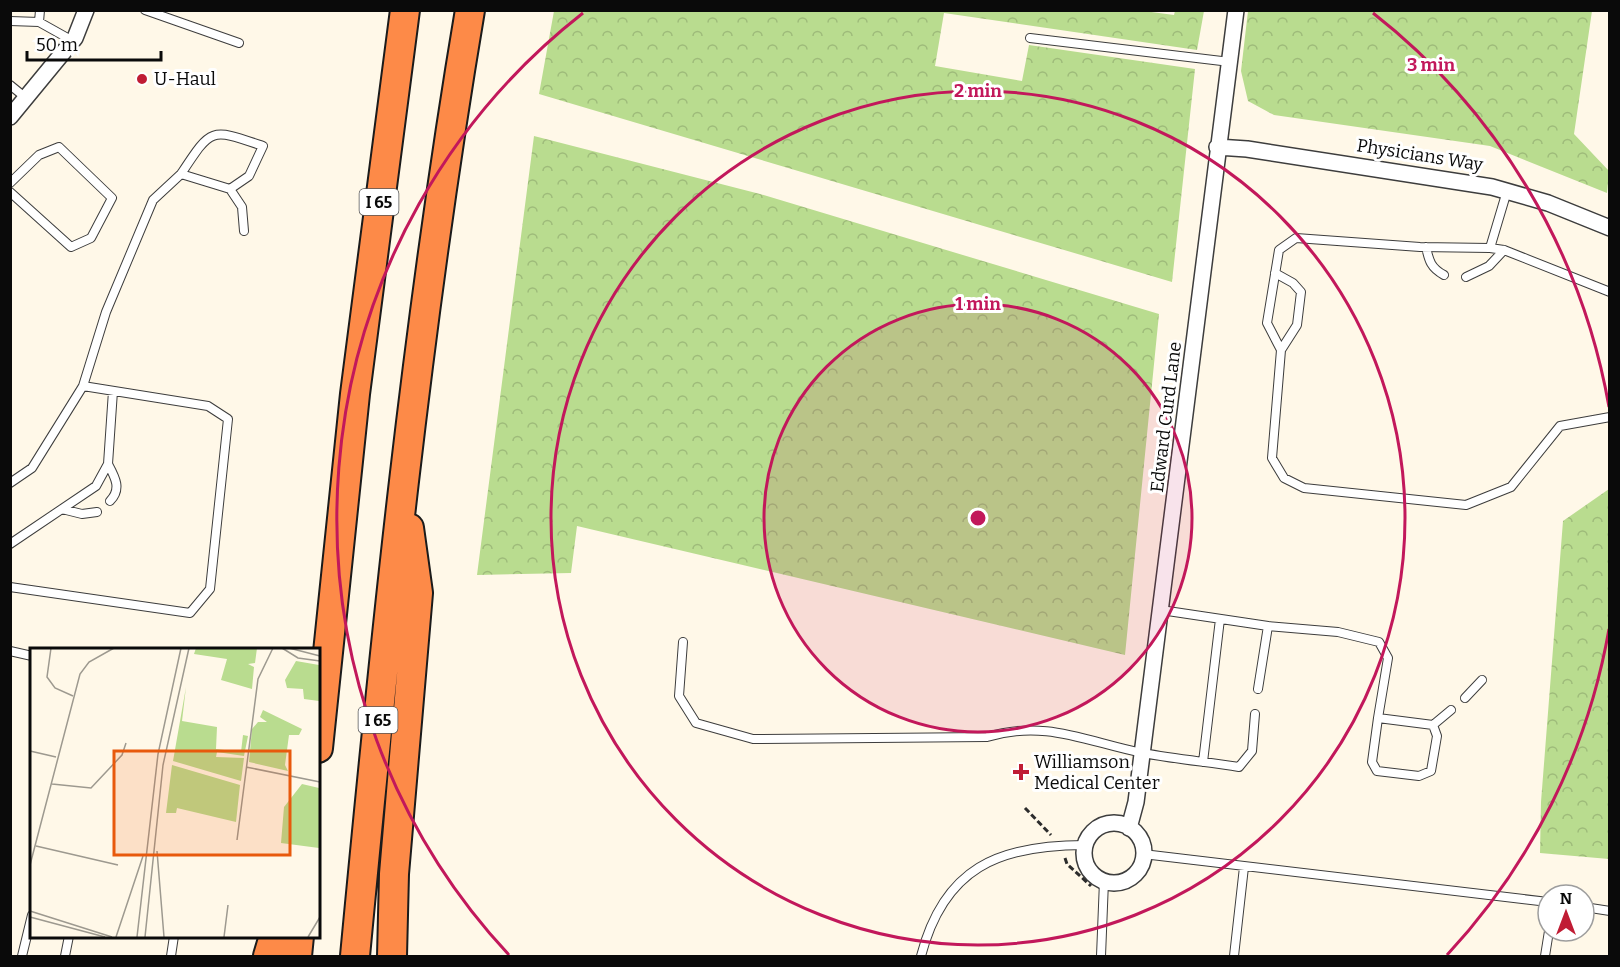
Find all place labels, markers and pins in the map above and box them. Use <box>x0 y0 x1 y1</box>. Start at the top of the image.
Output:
place label: U-Haul <box>154 68 216 90</box>
marker: U-Haul <box>135 72 149 86</box>
centre of rings <box>968 508 988 528</box>
place label: Williamson Medical Center <box>1034 751 1160 794</box>
marker: Williamson Medical Center <box>1012 763 1030 781</box>

